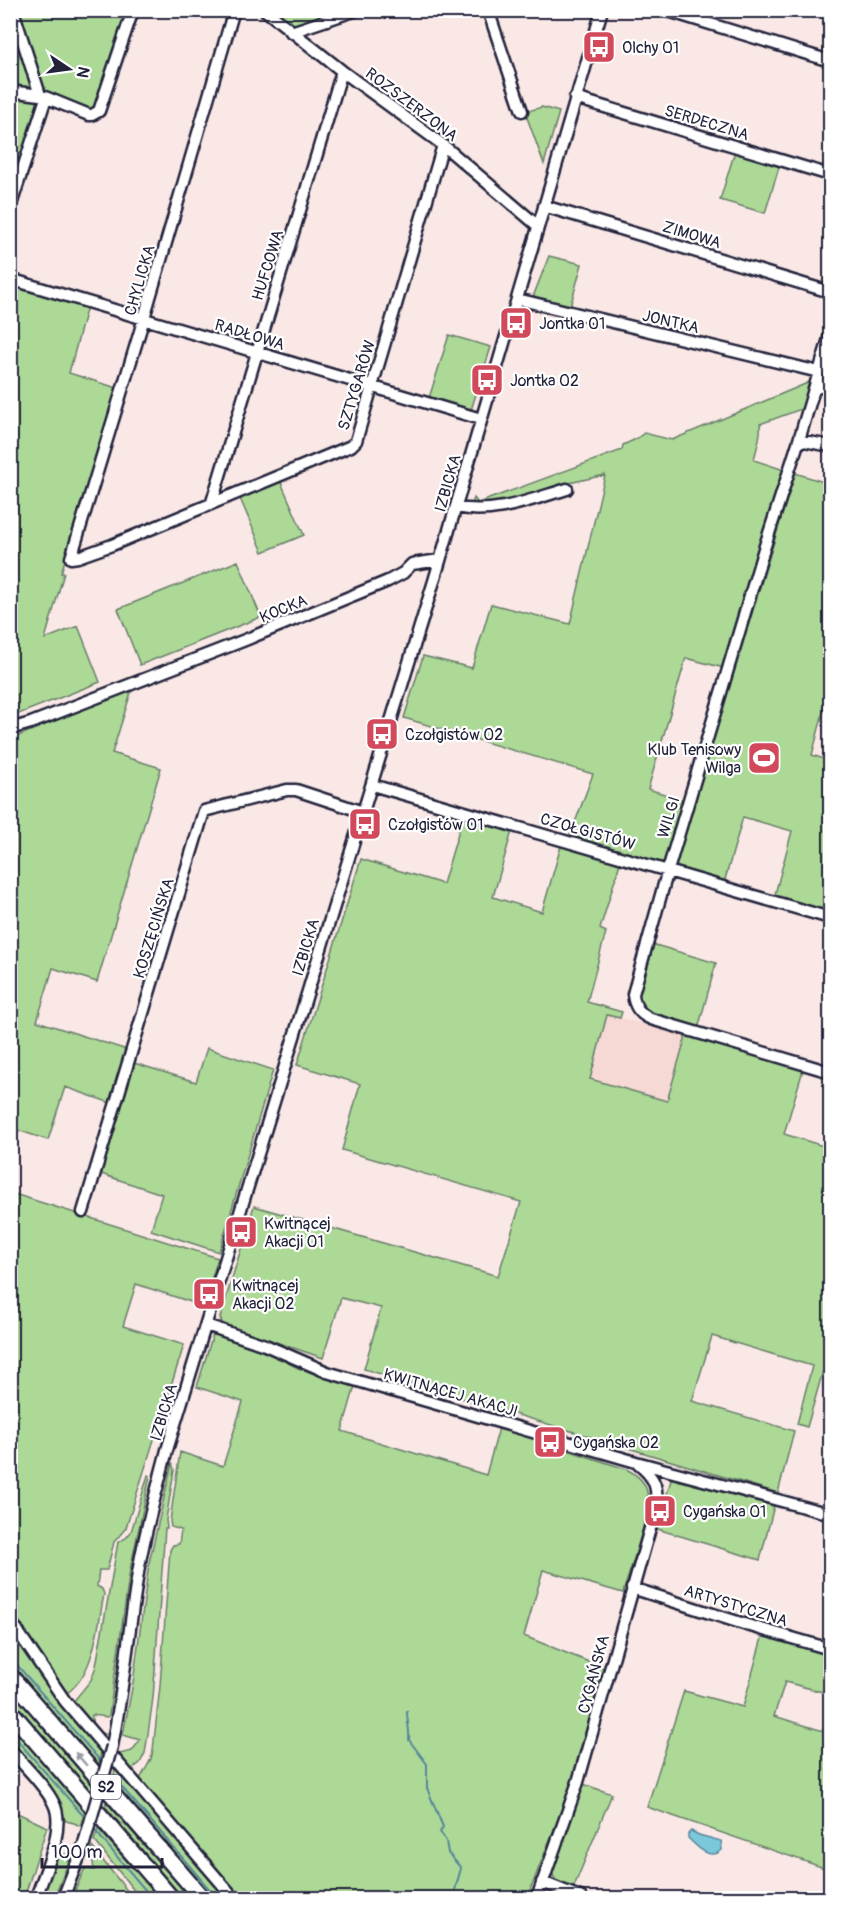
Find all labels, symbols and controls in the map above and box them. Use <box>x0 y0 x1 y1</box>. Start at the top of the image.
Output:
bus stop icon: Olchy 01 <box>581 29 617 65</box>
place label: Olchy 01 <box>622 38 679 58</box>
north arrow <box>39 39 99 99</box>
street label: ROZSZERZONA <box>361 64 462 146</box>
text: N <box>72 65 94 80</box>
street label: SERDECZNA <box>662 101 751 145</box>
street label: ZIMOWA <box>660 217 723 253</box>
street label: HUFCOWA <box>248 228 288 303</box>
street label: CHYLICKA <box>120 243 160 318</box>
bus stop icon: Jontka 01 <box>498 305 534 341</box>
street label: JONTKA <box>640 306 701 338</box>
place label: Jontka 01 <box>539 314 605 334</box>
street label: RADŁOWA <box>212 315 287 355</box>
street label: SZTYGARÓW <box>333 338 380 433</box>
bus stop icon: Jontka 02 <box>469 362 505 398</box>
place label: Jontka 02 <box>510 371 579 391</box>
street label: IZBICKA <box>430 452 466 514</box>
street label: KOCKA <box>257 590 310 628</box>
bus stop icon: Czołgistów 02 <box>364 716 400 752</box>
place label: Czołgistów 02 <box>405 725 503 745</box>
place label: Klub Tenisowy Wilga <box>648 740 741 778</box>
sports icon: Klub Tenisowy Wilga <box>746 740 782 776</box>
street label: WILGI <box>653 794 685 840</box>
bus stop icon: Czołgistów 01 <box>347 806 383 842</box>
street label: CZOŁGISTÓW <box>538 808 638 855</box>
place label: Czołgistów 01 <box>388 815 483 835</box>
street label: KOSZĘCIŃSKA <box>129 876 179 981</box>
street label: IZBICKA <box>288 916 324 978</box>
bus stop icon: Kwitnącej Akacji 01 <box>223 1214 259 1250</box>
place label: Kwitnącej Akacji 01 <box>264 1214 331 1252</box>
bus stop icon: Kwitnącej Akacji 02 <box>191 1276 227 1312</box>
place label: Kwitnącej Akacji 02 <box>232 1276 299 1314</box>
street label: KWITNĄCEJ AKACJI <box>381 1364 520 1422</box>
street label: IZBICKA <box>146 1381 182 1443</box>
bus stop icon: Cygańska 02 <box>532 1424 568 1460</box>
place label: Cygańska 02 <box>573 1433 659 1453</box>
bus stop icon: Cygańska 01 <box>642 1493 678 1529</box>
place label: Cygańska 01 <box>683 1502 766 1522</box>
street label: ARTYSTYCZNA <box>681 1581 790 1631</box>
street label: CYGAŃSKA <box>574 1633 614 1716</box>
one-way arrow <box>75 1752 88 1767</box>
road number: S2 <box>91 1775 121 1799</box>
scale bar <box>42 1831 162 1869</box>
text: 100 m <box>51 1841 103 1864</box>

